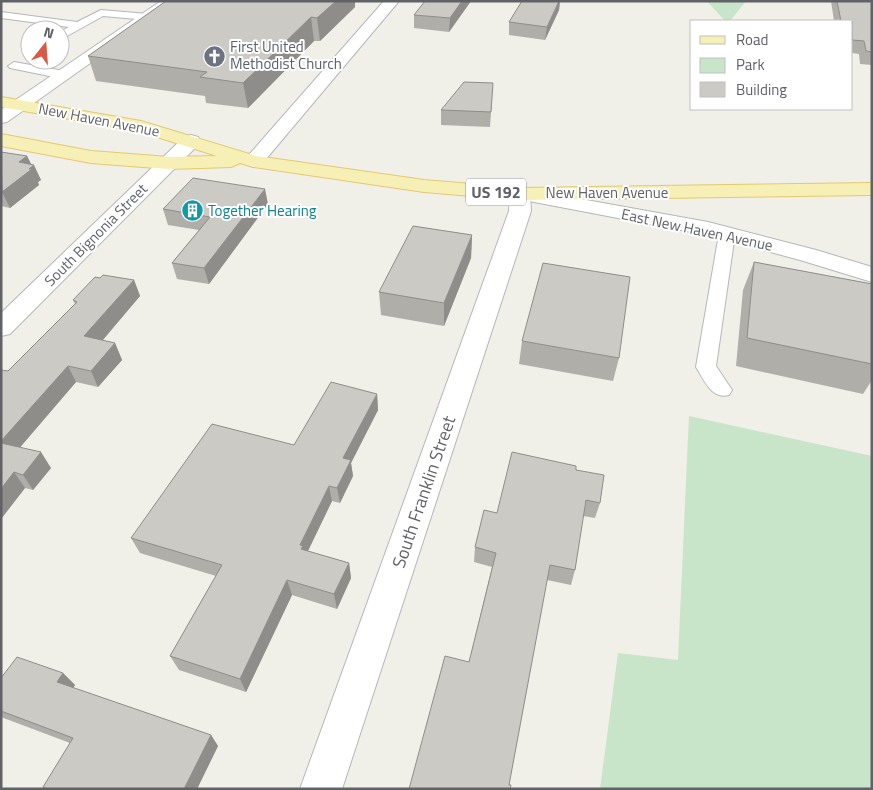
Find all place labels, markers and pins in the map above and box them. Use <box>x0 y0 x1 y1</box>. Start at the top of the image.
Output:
place label: First United Methodist Church <box>230 35 342 75</box>
church icon: First United Methodist Church <box>202 44 226 68</box>
building icon: Together Hearing <box>180 199 204 223</box>
place label: Together Hearing <box>208 199 317 222</box>

